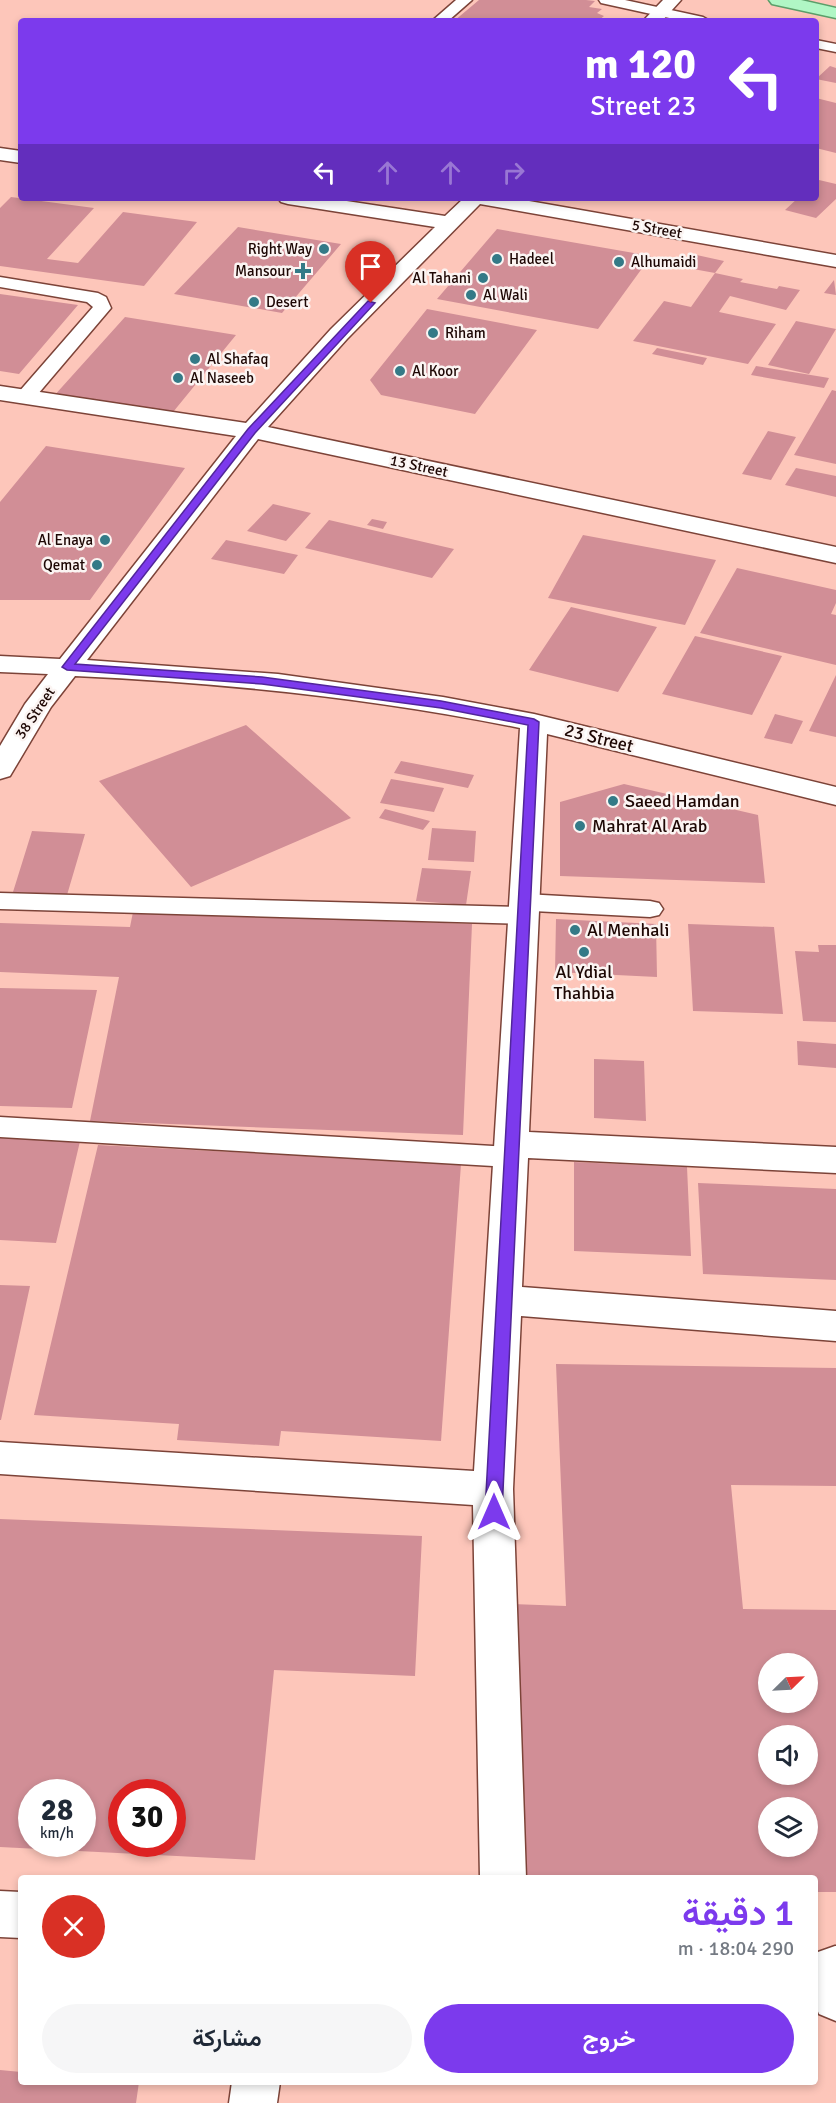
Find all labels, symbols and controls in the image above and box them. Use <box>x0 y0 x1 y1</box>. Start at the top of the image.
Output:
text: 120 m <box>585 39 696 90</box>
icon: left <box>717 42 795 120</box>
text: 23 Street <box>591 90 696 123</box>
icon: left <box>308 156 341 189</box>
icon: ahead <box>371 156 404 189</box>
icon: ahead <box>434 156 467 189</box>
icon: right <box>497 156 530 189</box>
street label: 5 Street <box>631 216 683 242</box>
place label: Right Way <box>248 240 312 258</box>
pin <box>345 241 396 303</box>
marker: Right Way <box>317 242 331 256</box>
icon: arrive <box>354 250 387 283</box>
place label: Hadeel <box>509 250 554 268</box>
marker: Hadeel <box>490 252 504 266</box>
place label: Alhumaidi <box>631 253 696 271</box>
marker: Alhumaidi <box>612 255 626 269</box>
place label: Mansour <box>235 262 291 280</box>
marker: Mansour <box>296 264 310 278</box>
place label: Al Tahani <box>412 269 471 287</box>
marker: Al Tahani <box>476 271 490 285</box>
place label: Al Wali <box>483 286 528 304</box>
marker: Al Wali <box>464 288 478 302</box>
place label: Desert <box>266 293 308 311</box>
marker: Desert <box>247 295 261 309</box>
place label: Riham <box>445 324 486 342</box>
marker: Riham <box>426 326 440 340</box>
place label: Al Shafaq <box>207 350 268 368</box>
marker: Al Shafaq <box>188 352 202 366</box>
place label: Al Koor <box>412 362 459 380</box>
marker: Al Koor <box>393 364 407 378</box>
place label: Al Naseeb <box>190 369 254 387</box>
marker: Al Naseeb <box>171 371 185 385</box>
street label: 13 Street <box>388 451 450 481</box>
place label: Al Enaya <box>38 531 93 549</box>
marker: Al Enaya <box>98 533 112 547</box>
place label: Qemat <box>43 556 85 574</box>
marker: Qemat <box>90 558 104 572</box>
street label: 38 Street <box>11 684 59 742</box>
street label: 23 Street <box>562 719 636 757</box>
place label: Saeed Hamdan <box>625 790 740 812</box>
marker: Saeed Hamdan <box>606 794 620 808</box>
place label: Mahrat Al Arab <box>592 815 707 837</box>
marker: Mahrat Al Arab <box>573 819 587 833</box>
place label: Al Menhali <box>587 919 669 941</box>
marker: Al Menhali <box>568 923 582 937</box>
marker: Al Ydial Thahbia <box>577 945 591 959</box>
place label: Al Ydial Thahbia <box>553 961 615 1004</box>
position arrow <box>462 1480 526 1544</box>
north arrow <box>758 1653 818 1713</box>
map controls <box>758 1653 818 1857</box>
button: sound <box>758 1725 818 1785</box>
speed limit sign: 30 <box>108 1779 186 1857</box>
text: 28 <box>41 1792 73 1829</box>
button: layers <box>758 1797 818 1857</box>
text: km/h <box>40 1824 74 1842</box>
text: 1 دقيقة <box>682 1891 794 1936</box>
button: close <box>42 1895 105 1958</box>
text: 290 m · 18:04 <box>678 1936 794 1961</box>
button: مشاركة <box>42 2004 412 2073</box>
button: خروج <box>424 2004 794 2073</box>

